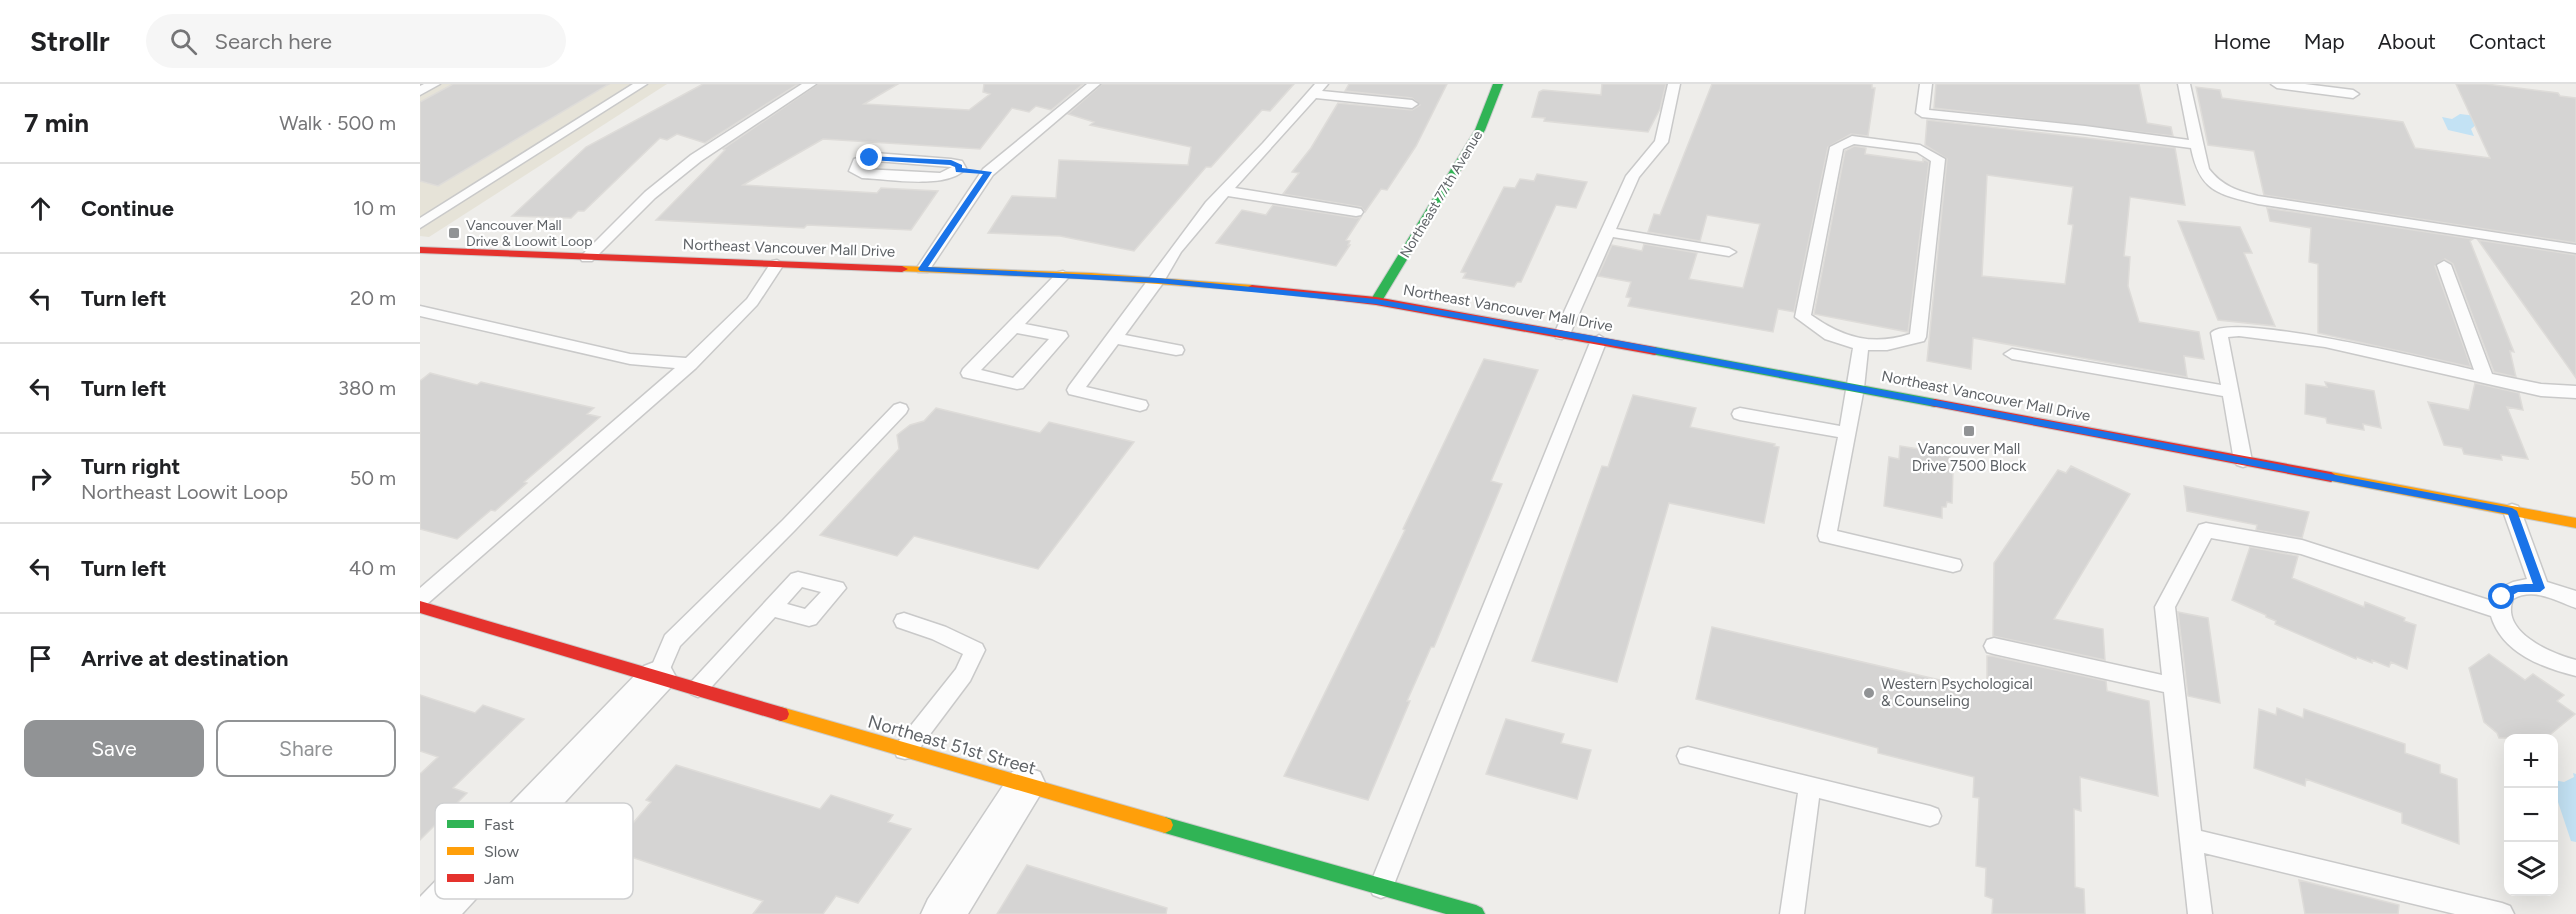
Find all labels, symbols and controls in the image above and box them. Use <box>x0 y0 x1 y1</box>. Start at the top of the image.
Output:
search box <box>146 14 566 68</box>
text: Strollr <box>30 24 110 58</box>
icon: search <box>167 25 200 58</box>
text: Search here <box>215 28 332 55</box>
text: Home <box>2214 29 2271 54</box>
text: Map <box>2304 29 2345 54</box>
text: About <box>2378 29 2436 54</box>
text: Contact <box>2469 29 2546 54</box>
text: 7 min <box>24 107 89 139</box>
text: Walk · 500 m <box>279 111 396 135</box>
street label: Northeast 77th Avenue <box>1397 127 1486 261</box>
route end <box>856 144 882 170</box>
icon: ahead <box>24 192 57 225</box>
text: Continue <box>81 195 174 222</box>
text: 10 m <box>353 196 396 220</box>
place label: Vancouver Mall Drive & Loowit Loop <box>466 217 592 250</box>
marker: Vancouver Mall Drive & Loowit Loop <box>447 226 461 240</box>
street label: Northeast Vancouver Mall Drive <box>682 235 896 261</box>
street label: Northeast Vancouver Mall Drive <box>1402 281 1614 335</box>
icon: left <box>24 282 57 315</box>
text: Turn left <box>81 285 167 312</box>
text: 20 m <box>350 286 396 310</box>
street label: Northeast Vancouver Mall Drive <box>1880 367 2092 425</box>
icon: left <box>24 372 57 405</box>
text: Turn left <box>81 375 167 402</box>
text: 380 m <box>338 376 396 400</box>
marker: Vancouver Mall Drive 7500 Block <box>1962 424 1976 438</box>
place label: Vancouver Mall Drive 7500 Block <box>1912 440 2027 475</box>
text: Turn right <box>81 453 180 480</box>
icon: right <box>24 462 57 495</box>
text: 50 m <box>350 466 396 490</box>
text: Northeast Loowit Loop <box>81 480 288 504</box>
icon: left <box>24 552 57 585</box>
text: Turn left <box>81 555 167 582</box>
text: 40 m <box>349 556 396 580</box>
route start <box>2488 583 2514 609</box>
icon: arrive <box>24 642 57 675</box>
text: Arrive at destination <box>81 645 289 672</box>
place label: Western Psychological & Counseling <box>1881 675 2033 710</box>
marker: Western Psychological & Counseling <box>1862 686 1876 700</box>
street label: Northeast 51st Street <box>865 710 1039 780</box>
button: Save <box>24 720 204 777</box>
button: Share <box>216 720 396 777</box>
map controls <box>2504 734 2558 896</box>
button: + <box>2504 734 2558 788</box>
button: − <box>2504 788 2558 842</box>
legend <box>435 803 633 899</box>
text: Fast <box>484 815 514 834</box>
text: Slow <box>484 842 519 861</box>
button: layers <box>2504 842 2558 896</box>
text: Jam <box>484 869 514 888</box>

